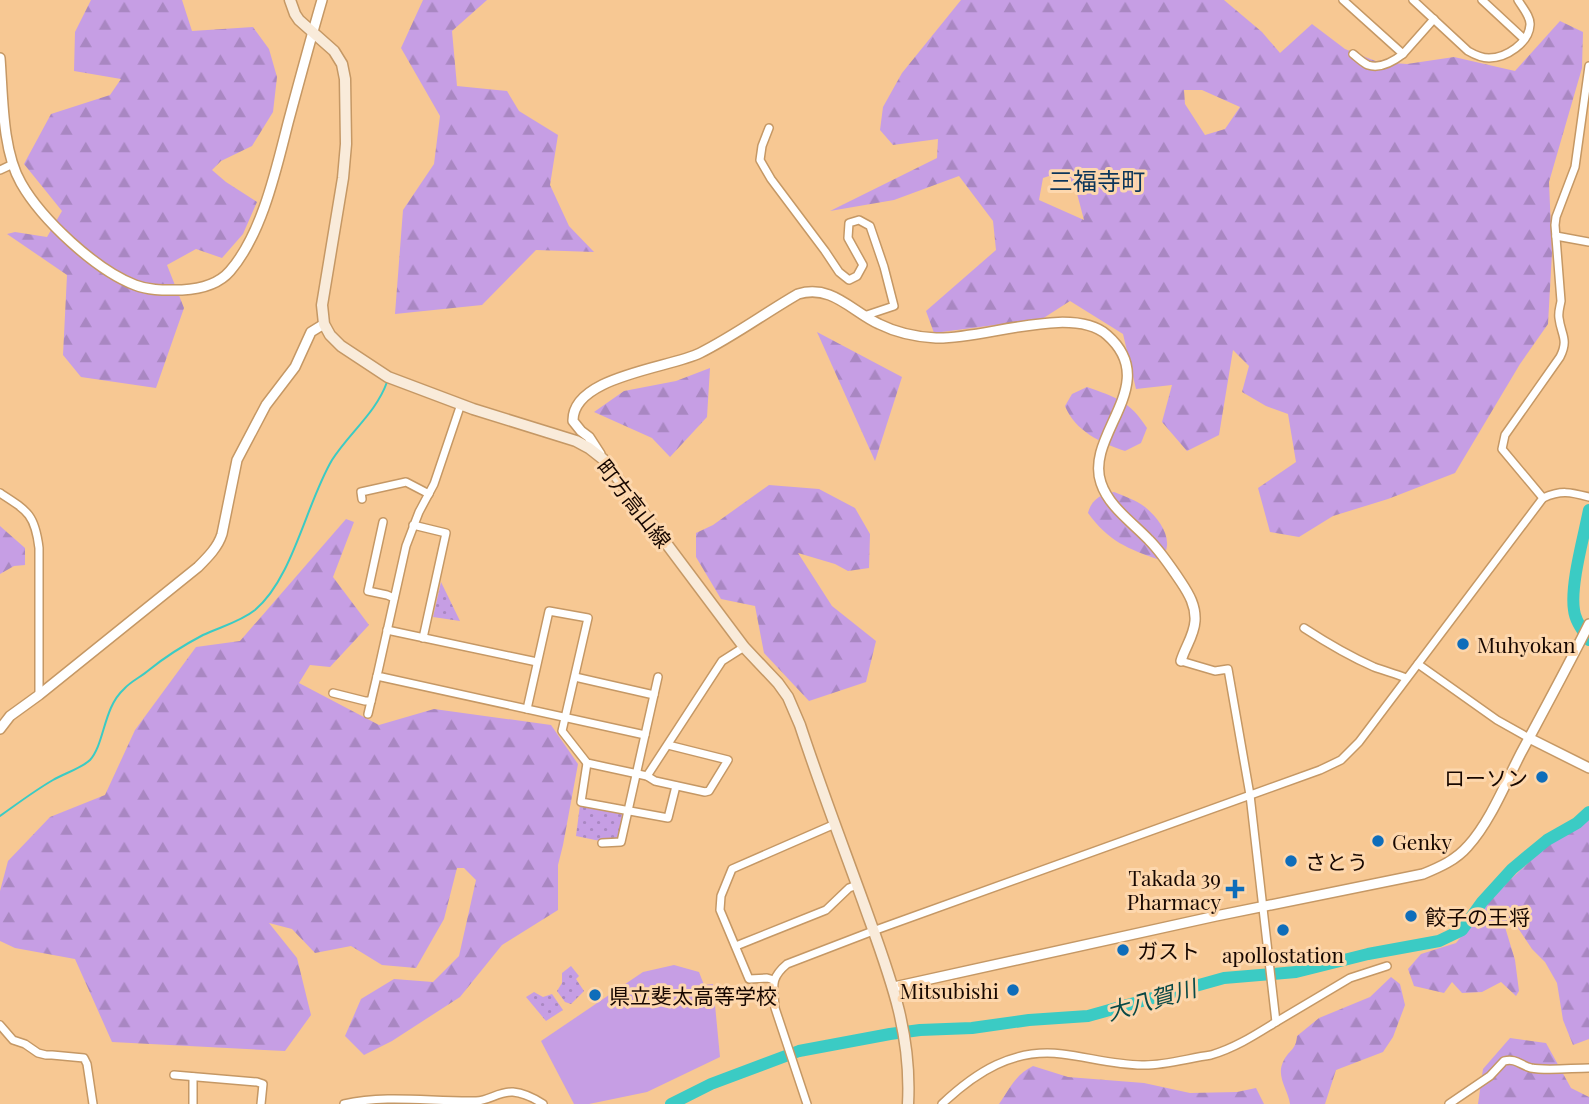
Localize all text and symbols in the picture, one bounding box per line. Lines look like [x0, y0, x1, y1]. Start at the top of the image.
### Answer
district label: 三福寺町 [1049, 164, 1145, 196]
street label: 町方高山線 [592, 453, 678, 553]
place label: Muhyokan [1477, 630, 1576, 658]
marker: Muhyokan [1455, 636, 1471, 652]
place label: ローソン [1444, 763, 1528, 791]
marker: ローソン [1534, 769, 1550, 785]
place label: Genky [1392, 827, 1452, 855]
marker: Genky [1370, 833, 1386, 849]
place label: さとう [1305, 847, 1368, 875]
marker: さとう [1283, 853, 1299, 869]
place label: Takada 39 Pharmacy [1127, 863, 1221, 915]
marker: Takada 39 Pharmacy [1227, 881, 1243, 897]
place label: 餃子の王将 [1425, 902, 1530, 930]
marker: 餃子の王将 [1403, 908, 1419, 924]
marker: apollostation [1275, 922, 1291, 938]
place label: ガスト [1137, 936, 1200, 964]
place label: apollostation [1222, 940, 1345, 968]
marker: ガスト [1115, 942, 1131, 958]
water label: 大八賀川 [1103, 971, 1202, 1027]
place label: Mitsubishi [900, 976, 999, 1004]
place label: 県立斐太高等学校 [609, 981, 777, 1009]
marker: Mitsubishi [1005, 982, 1021, 998]
marker: 県立斐太高等学校 [587, 987, 603, 1003]

